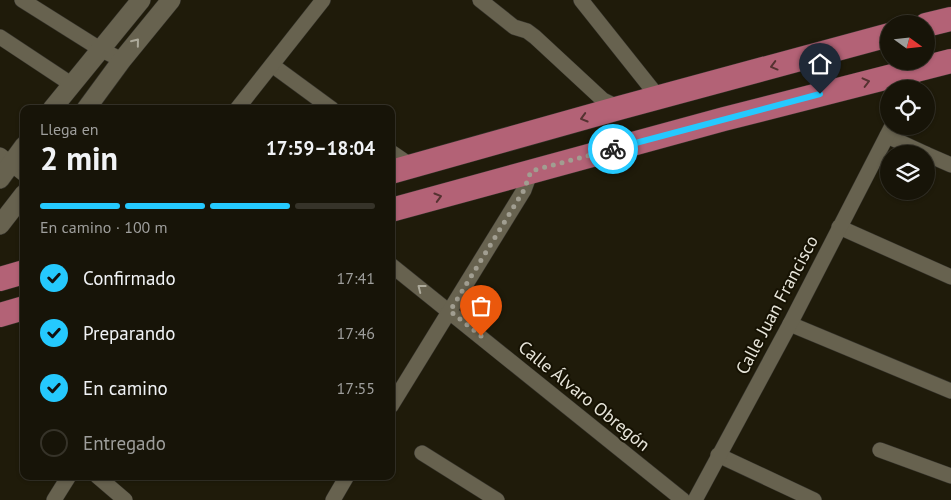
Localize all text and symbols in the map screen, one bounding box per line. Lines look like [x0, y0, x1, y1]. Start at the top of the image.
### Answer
north arrow [880, 15, 935, 70]
map controls [880, 15, 935, 200]
one-way arrow [131, 39, 139, 48]
pin [799, 43, 841, 94]
icon: home [806, 50, 834, 78]
one-way arrow [770, 60, 778, 71]
one-way arrow [861, 78, 869, 88]
button: locate [880, 80, 935, 135]
one-way arrow [579, 112, 588, 123]
text: Llega en [40, 119, 99, 139]
courier [588, 124, 638, 174]
icon: bike [599, 135, 627, 163]
text: 17:59–18:04 [266, 136, 375, 160]
text: 2 min [40, 137, 118, 179]
button: layers [880, 145, 935, 200]
one-way arrow [434, 192, 443, 203]
text: En camino · 100 m [40, 217, 168, 237]
street label: Calle Juan Francisco [730, 231, 823, 378]
icon: check [40, 264, 68, 292]
text: Confirmado [83, 266, 176, 290]
text: 17:41 [337, 268, 375, 288]
one-way arrow [417, 285, 427, 294]
pin [460, 285, 502, 336]
icon: bag [467, 292, 495, 320]
icon: check [40, 319, 68, 347]
text: Preparando [83, 321, 175, 345]
text: 17:46 [337, 323, 375, 343]
street label: Calle Álvaro Obregón [514, 335, 655, 456]
icon: check [40, 374, 68, 402]
text: En camino [83, 376, 168, 400]
text: 17:55 [337, 378, 375, 398]
text: Entregado [83, 431, 166, 455]

